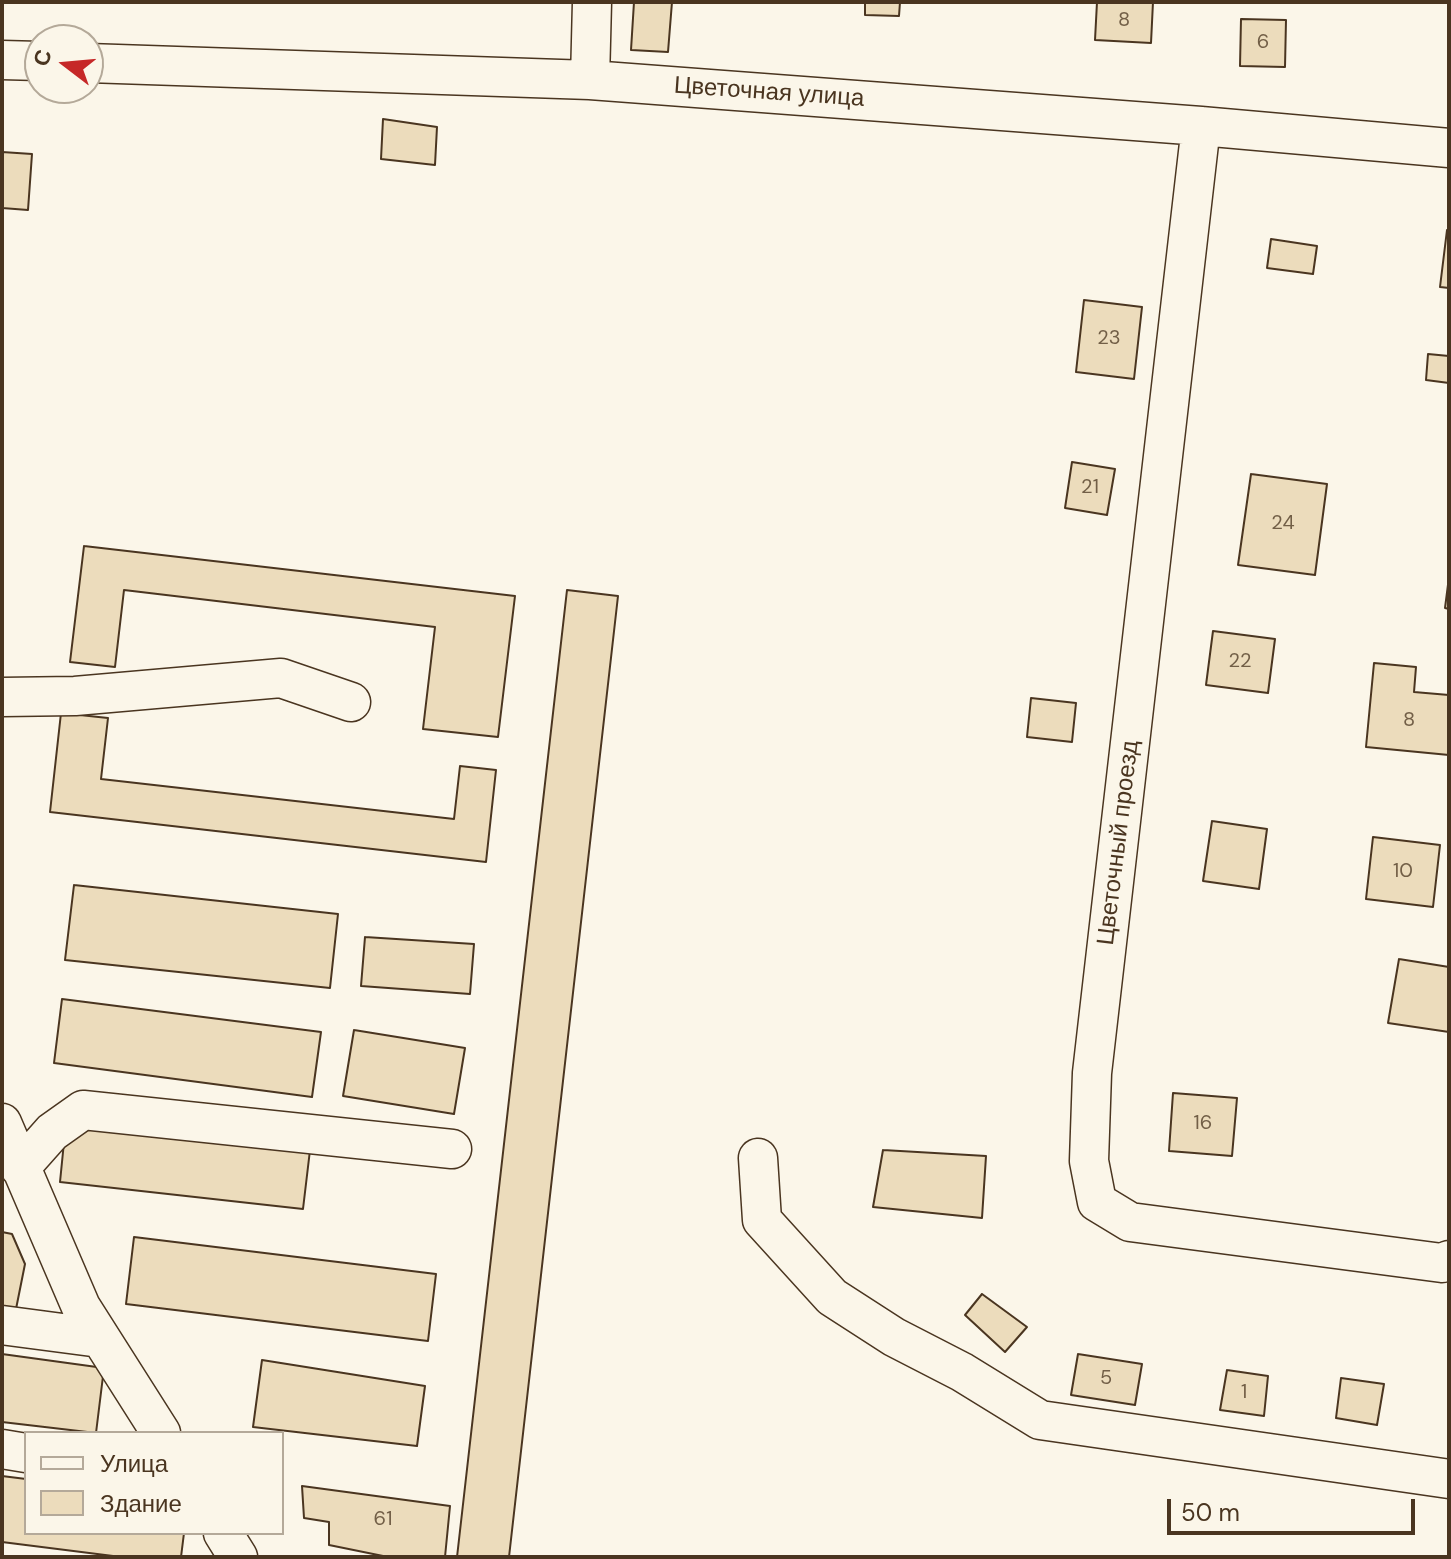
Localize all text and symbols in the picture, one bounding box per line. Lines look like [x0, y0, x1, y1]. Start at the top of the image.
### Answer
house number: 8 [1118, 9, 1130, 33]
north arrow [24, 24, 104, 104]
house number: 6 [1257, 31, 1269, 55]
text: С [26, 46, 58, 69]
street label: Цветочная улица [673, 72, 865, 114]
house number: 23 [1097, 327, 1121, 351]
house number: 21 [1081, 476, 1099, 500]
house number: 24 [1271, 512, 1295, 536]
house number: 22 [1228, 650, 1252, 674]
house number: 8 [1403, 709, 1415, 733]
street label: Цветочный проезд [1092, 739, 1146, 947]
house number: 10 [1393, 860, 1413, 884]
house number: 16 [1194, 1112, 1212, 1136]
house number: 5 [1100, 1367, 1112, 1391]
house number: 1 [1241, 1381, 1247, 1405]
legend [24, 1431, 284, 1535]
text: Улица [100, 1448, 168, 1479]
scale bar [1171, 1483, 1419, 1533]
text: Здание [100, 1488, 182, 1519]
text: 50 m [1181, 1497, 1240, 1528]
house number: 61 [374, 1508, 392, 1532]

